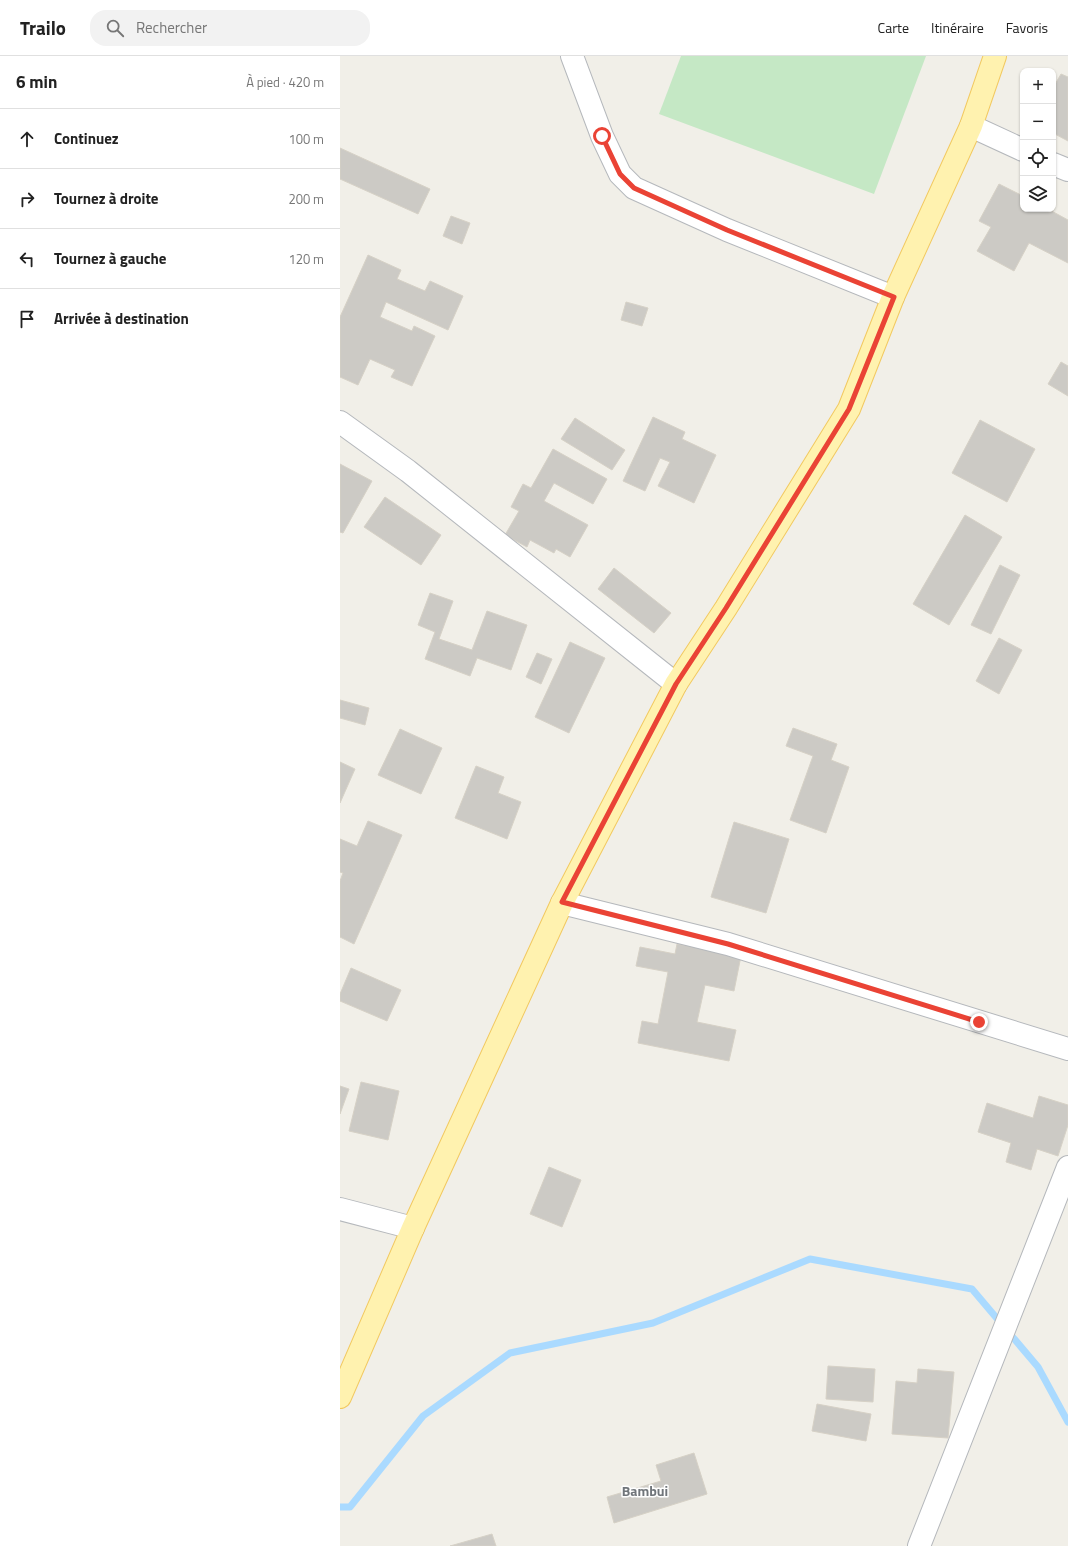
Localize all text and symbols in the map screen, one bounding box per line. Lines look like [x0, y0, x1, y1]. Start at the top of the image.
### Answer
search box [90, 10, 370, 46]
text: Trailo [20, 13, 66, 42]
text: Rechercher [136, 16, 207, 39]
icon: search [104, 17, 126, 39]
text: Carte [878, 17, 909, 38]
text: Itinéraire [931, 17, 984, 38]
text: Favoris [1006, 17, 1048, 38]
map controls [1020, 68, 1056, 212]
button: + [1020, 68, 1056, 104]
text: 6 min [16, 69, 57, 95]
text: À pied · 420 m [246, 72, 324, 92]
button: − [1020, 104, 1056, 140]
text: Continuez [54, 127, 119, 150]
route start [593, 127, 611, 145]
icon: ahead [16, 128, 38, 150]
text: 100 m [288, 129, 324, 149]
button: locate [1020, 140, 1056, 176]
button: layers [1020, 176, 1056, 212]
text: Tournez à droite [54, 187, 159, 210]
icon: right [16, 188, 38, 210]
text: 200 m [288, 189, 324, 209]
text: Tournez à gauche [54, 247, 166, 270]
icon: left [16, 248, 38, 270]
text: 120 m [288, 249, 324, 269]
text: Arrivée à destination [54, 307, 189, 330]
icon: arrive [16, 308, 38, 330]
route end [970, 1013, 988, 1031]
district label: Bambui [622, 1480, 668, 1501]

